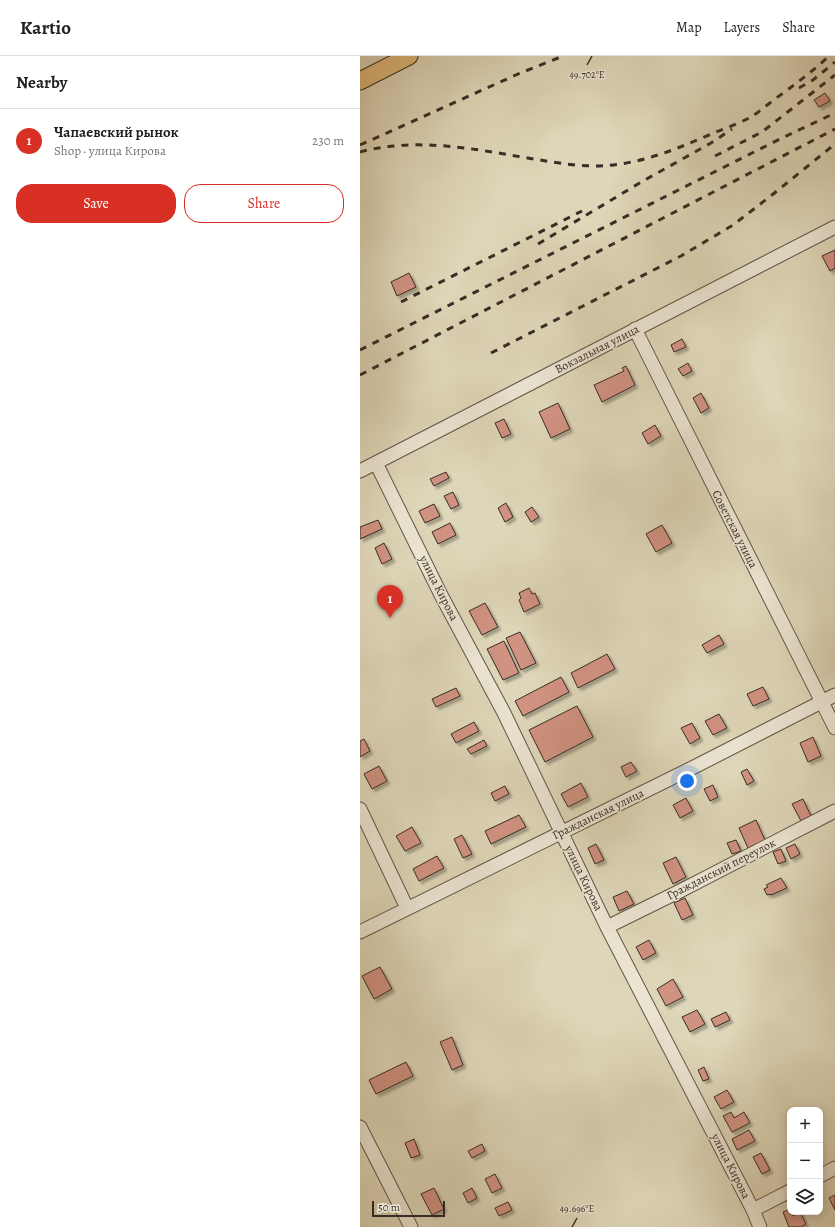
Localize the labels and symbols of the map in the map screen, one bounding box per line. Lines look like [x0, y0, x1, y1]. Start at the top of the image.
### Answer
text: 49.702°E [569, 68, 605, 81]
street label: Вокзальная улица [552, 321, 642, 377]
street label: Советская улица [708, 487, 762, 571]
street label: улица Кирова [415, 552, 463, 624]
pin: 1 [377, 585, 403, 618]
your location [677, 771, 697, 791]
street label: Гражданская улица [549, 785, 647, 843]
street label: Гражданский переулок [664, 835, 778, 903]
street label: улица Кирова [561, 842, 607, 914]
street label: улица Кирова [707, 1130, 755, 1202]
scale bar [372, 1199, 445, 1218]
text: 49.696°E [560, 1202, 595, 1215]

